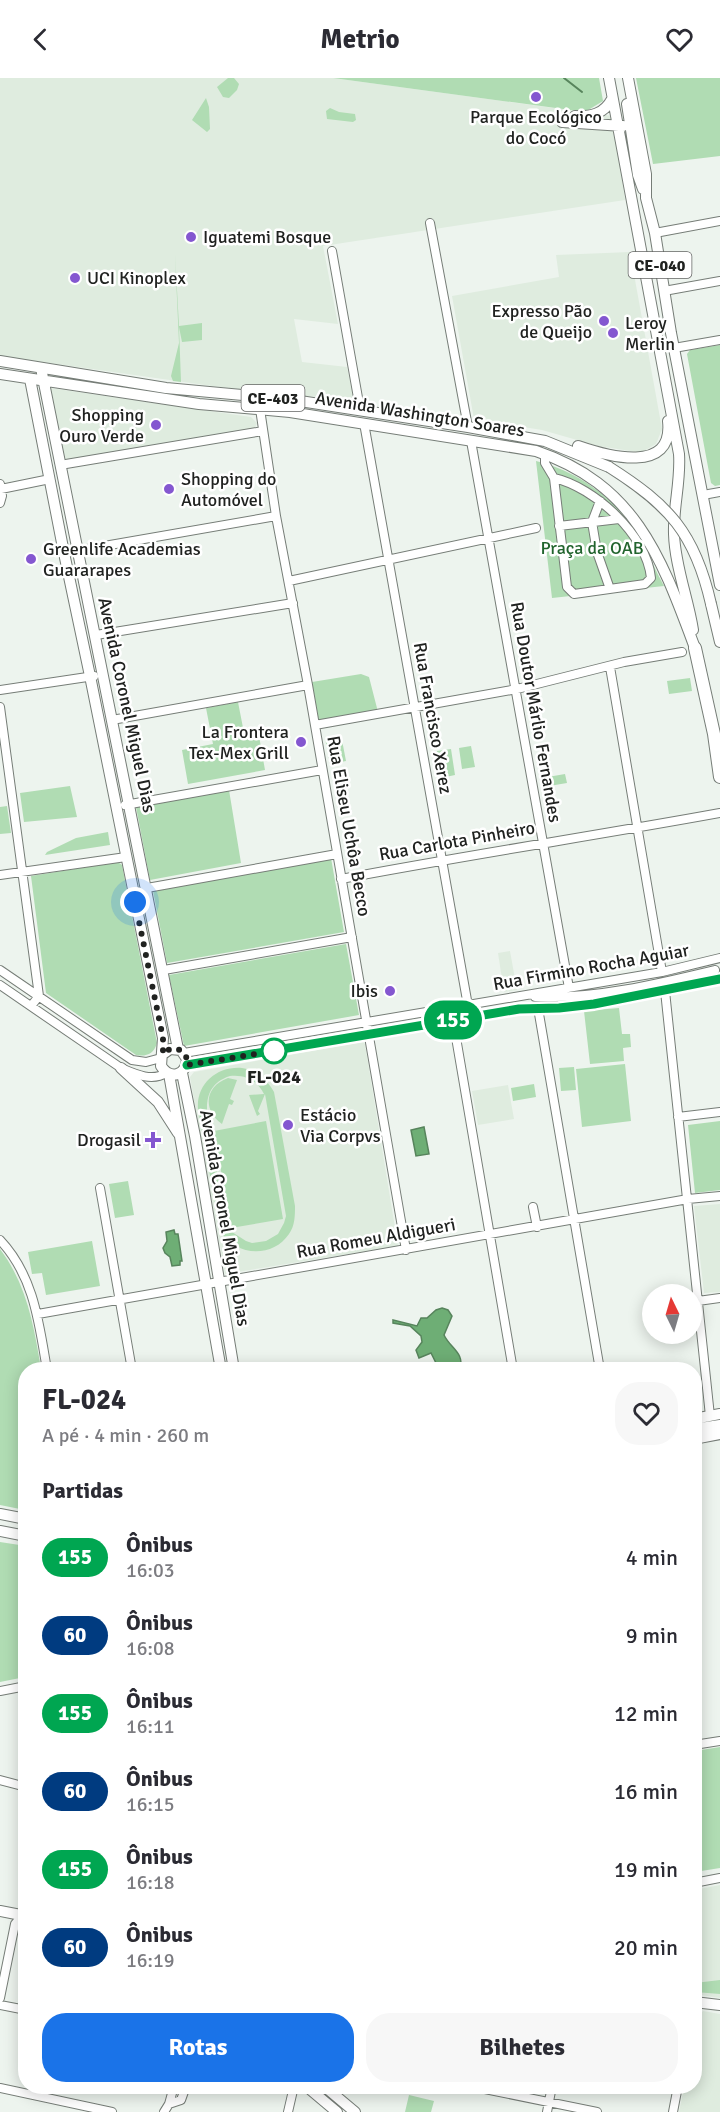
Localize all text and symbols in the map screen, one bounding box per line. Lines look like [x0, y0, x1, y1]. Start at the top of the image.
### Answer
icon: back [24, 23, 57, 56]
text: Metrio [320, 23, 400, 56]
icon: heart [663, 23, 696, 56]
marker: Parque Ecológico do Cocó [529, 90, 543, 104]
place label: Parque Ecológico do Cocó [470, 106, 602, 149]
place label: Iguatemi Bosque [203, 226, 331, 248]
marker: Iguatemi Bosque [184, 230, 198, 244]
road number: CE-040 [628, 252, 692, 278]
place label: UCI Kinoplex [87, 267, 186, 289]
marker: UCI Kinoplex [68, 271, 82, 285]
place label: Expresso Pão de Queijo [491, 300, 592, 343]
place label: Leroy Merlin [625, 312, 675, 355]
marker: Expresso Pão de Queijo [597, 314, 611, 328]
marker: Leroy Merlin [606, 326, 620, 340]
road number: CE-403 [242, 385, 304, 411]
street label: Avenida Washington Soares [314, 387, 526, 441]
place label: Shopping Ouro Verde [59, 404, 144, 447]
marker: Shopping Ouro Verde [149, 418, 163, 432]
place label: Shopping do Automóvel [181, 468, 276, 511]
marker: Shopping do Automóvel [162, 482, 176, 496]
park label: Praça da OAB [540, 537, 644, 559]
place label: Greenlife Academias Guararapes [43, 538, 201, 581]
marker: Greenlife Academias Guararapes [24, 552, 38, 566]
street label: Avenida Coronel Miguel Dias [93, 595, 161, 815]
street label: Rua Doutor Márlio Fernandes [506, 600, 566, 824]
street label: Rua Francisco Xerez [409, 641, 457, 795]
place label: La Frontera Tex-Mex Grill [189, 721, 289, 764]
street label: Rua Eliseu Uchôa Becco [322, 734, 376, 918]
marker: La Frontera Tex-Mex Grill [294, 735, 308, 749]
street label: Rua Carlota Pinheiro [377, 816, 537, 866]
your location [120, 887, 150, 917]
street label: Rua Firmino Rocha Aguiar [491, 939, 691, 995]
place label: Ibis [350, 980, 378, 1002]
marker: Ibis [383, 984, 397, 998]
line badge: 155 [418, 1000, 488, 1040]
text: 155 [436, 1007, 470, 1033]
marker: FL-024 [261, 1038, 287, 1064]
place label: FL-024 [247, 1066, 301, 1088]
place label: Estácio Via Corpvs [300, 1104, 381, 1147]
street label: Avenida Coronel Miguel Dias [195, 1108, 255, 1328]
marker: Estácio Via Corpvs [281, 1118, 295, 1132]
place label: Drogasil [77, 1129, 141, 1151]
marker: Drogasil [146, 1133, 160, 1147]
street label: Rua Romeu Aldigueri [295, 1213, 457, 1263]
north arrow [642, 1284, 702, 1344]
map controls [642, 1284, 702, 1344]
button: heart [615, 1382, 678, 1445]
text: FL-024 [42, 1383, 126, 1417]
text: A pé · 4 min · 260 m [42, 1423, 209, 1448]
text: Partidas [42, 1477, 123, 1504]
text: Ônibus [126, 1531, 193, 1558]
text: 155 [58, 1544, 92, 1570]
text: 4 min [626, 1544, 678, 1571]
text: 16:03 [126, 1558, 175, 1583]
text: Ônibus [126, 1609, 193, 1636]
text: 60 [64, 1622, 86, 1648]
text: 9 min [626, 1622, 678, 1649]
text: 16:08 [126, 1636, 175, 1661]
text: Ônibus [126, 1687, 193, 1714]
text: 155 [58, 1700, 92, 1726]
text: 12 min [614, 1700, 678, 1727]
text: 16:11 [126, 1714, 175, 1739]
text: Ônibus [126, 1765, 193, 1792]
text: 60 [64, 1778, 86, 1804]
text: 16 min [614, 1778, 678, 1805]
text: 16:15 [126, 1792, 175, 1817]
text: Ônibus [126, 1843, 193, 1870]
text: 155 [58, 1856, 92, 1882]
text: 19 min [614, 1856, 678, 1883]
text: 16:18 [126, 1870, 175, 1895]
text: Ônibus [126, 1921, 193, 1948]
text: 60 [64, 1934, 86, 1960]
text: 20 min [614, 1934, 678, 1961]
text: 16:19 [126, 1948, 175, 1973]
button: Rotas [42, 2013, 354, 2082]
button: Bilhetes [366, 2013, 678, 2082]

